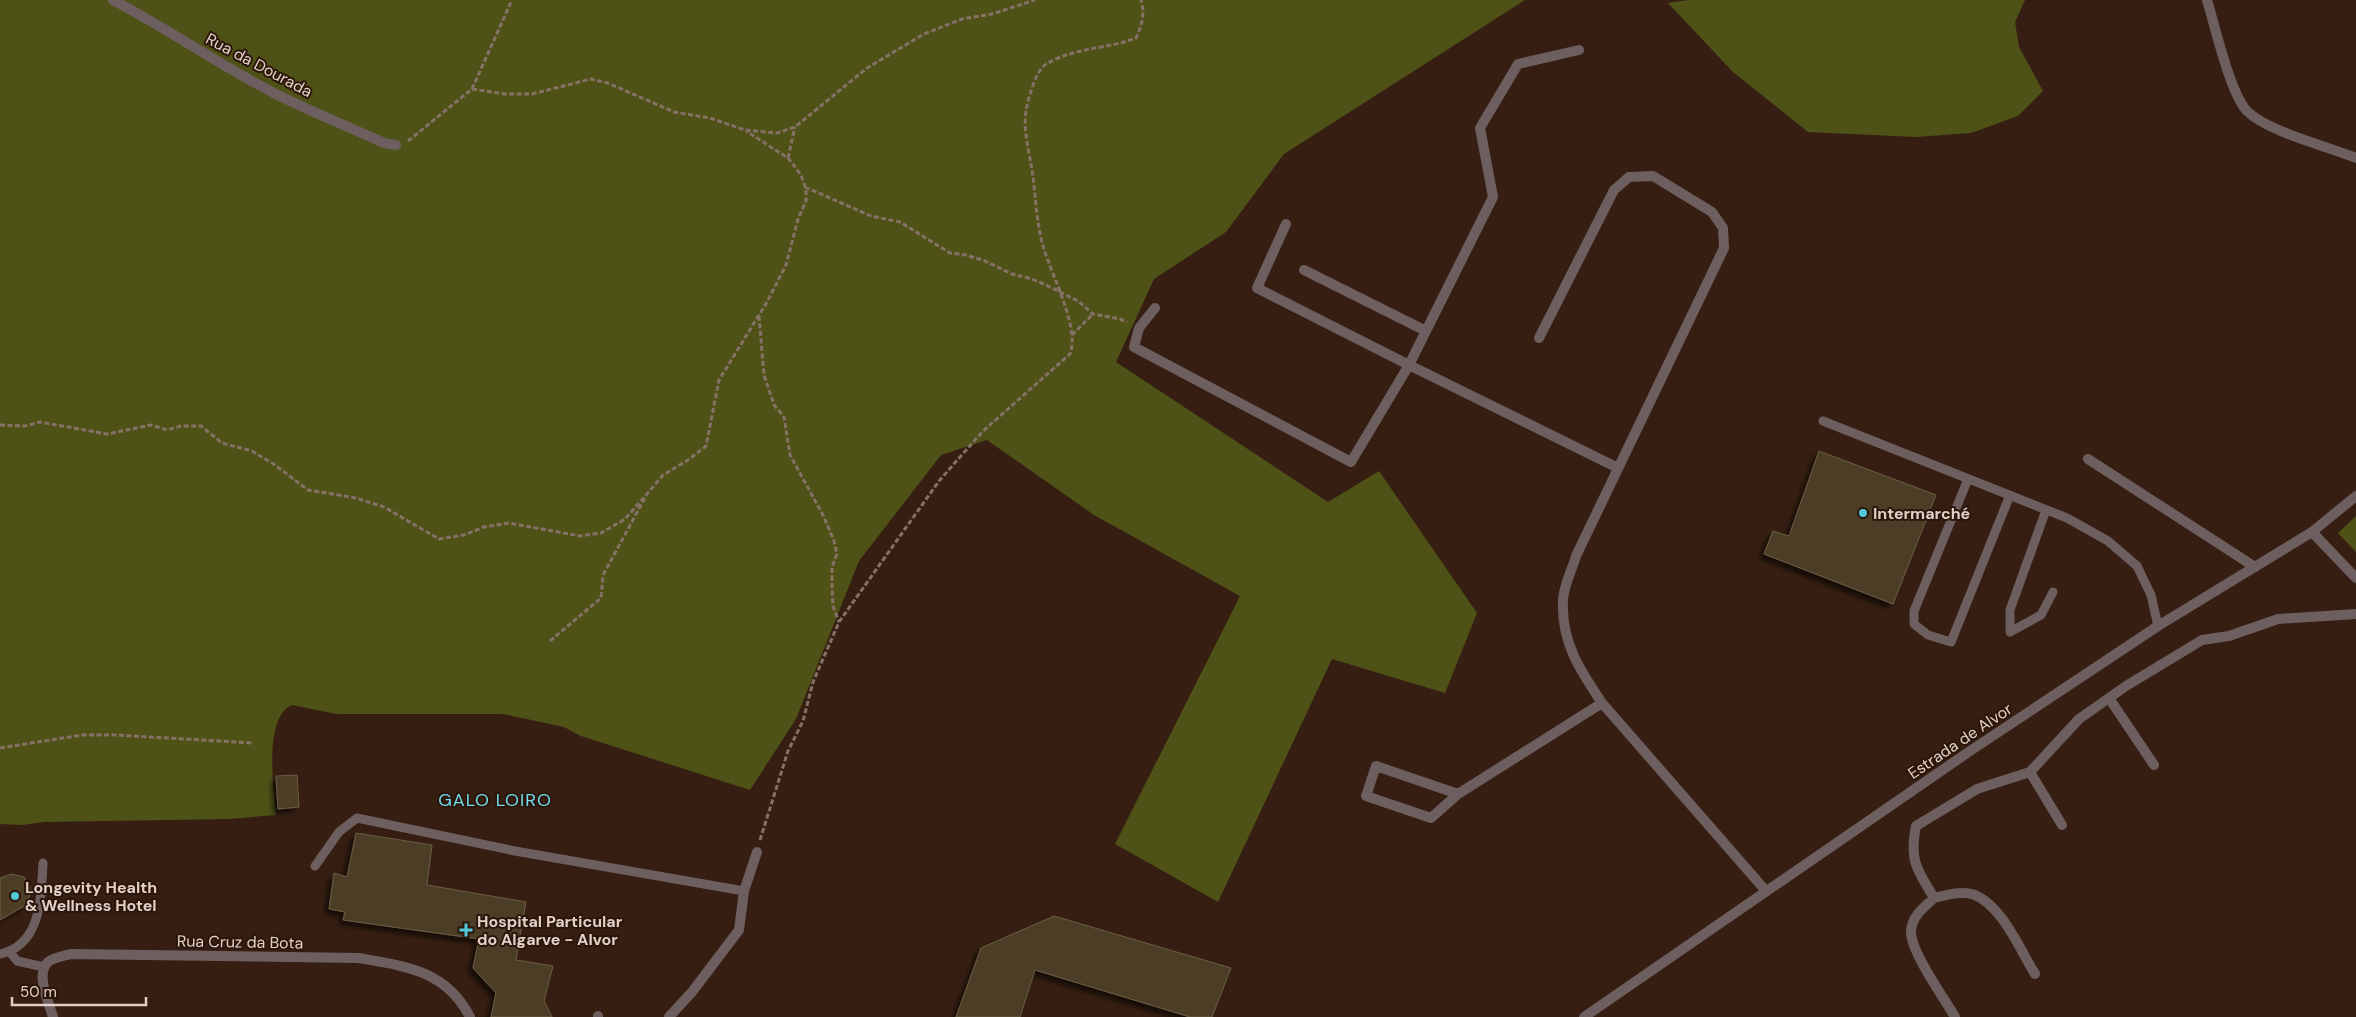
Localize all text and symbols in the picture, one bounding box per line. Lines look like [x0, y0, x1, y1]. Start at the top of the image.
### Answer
street label: Rua da Dourada [202, 28, 316, 102]
place label: Intermarché [1873, 503, 1970, 524]
marker: Intermarché [1857, 507, 1869, 519]
street label: Estrada de Alvor [1904, 698, 2016, 784]
district label: GALO LOIRO [438, 788, 552, 812]
place label: Longevity Health & Wellness Hotel [25, 877, 157, 916]
marker: Longevity Health & Wellness Hotel [9, 890, 21, 902]
place label: Hospital Particular do Algarve - Alvor [477, 911, 623, 950]
marker: Hospital Particular do Algarve - Alvor [459, 923, 473, 937]
street label: Rua Cruz da Bota [177, 930, 303, 954]
scale bar [12, 974, 146, 1006]
text: 50 m [20, 982, 57, 1002]

